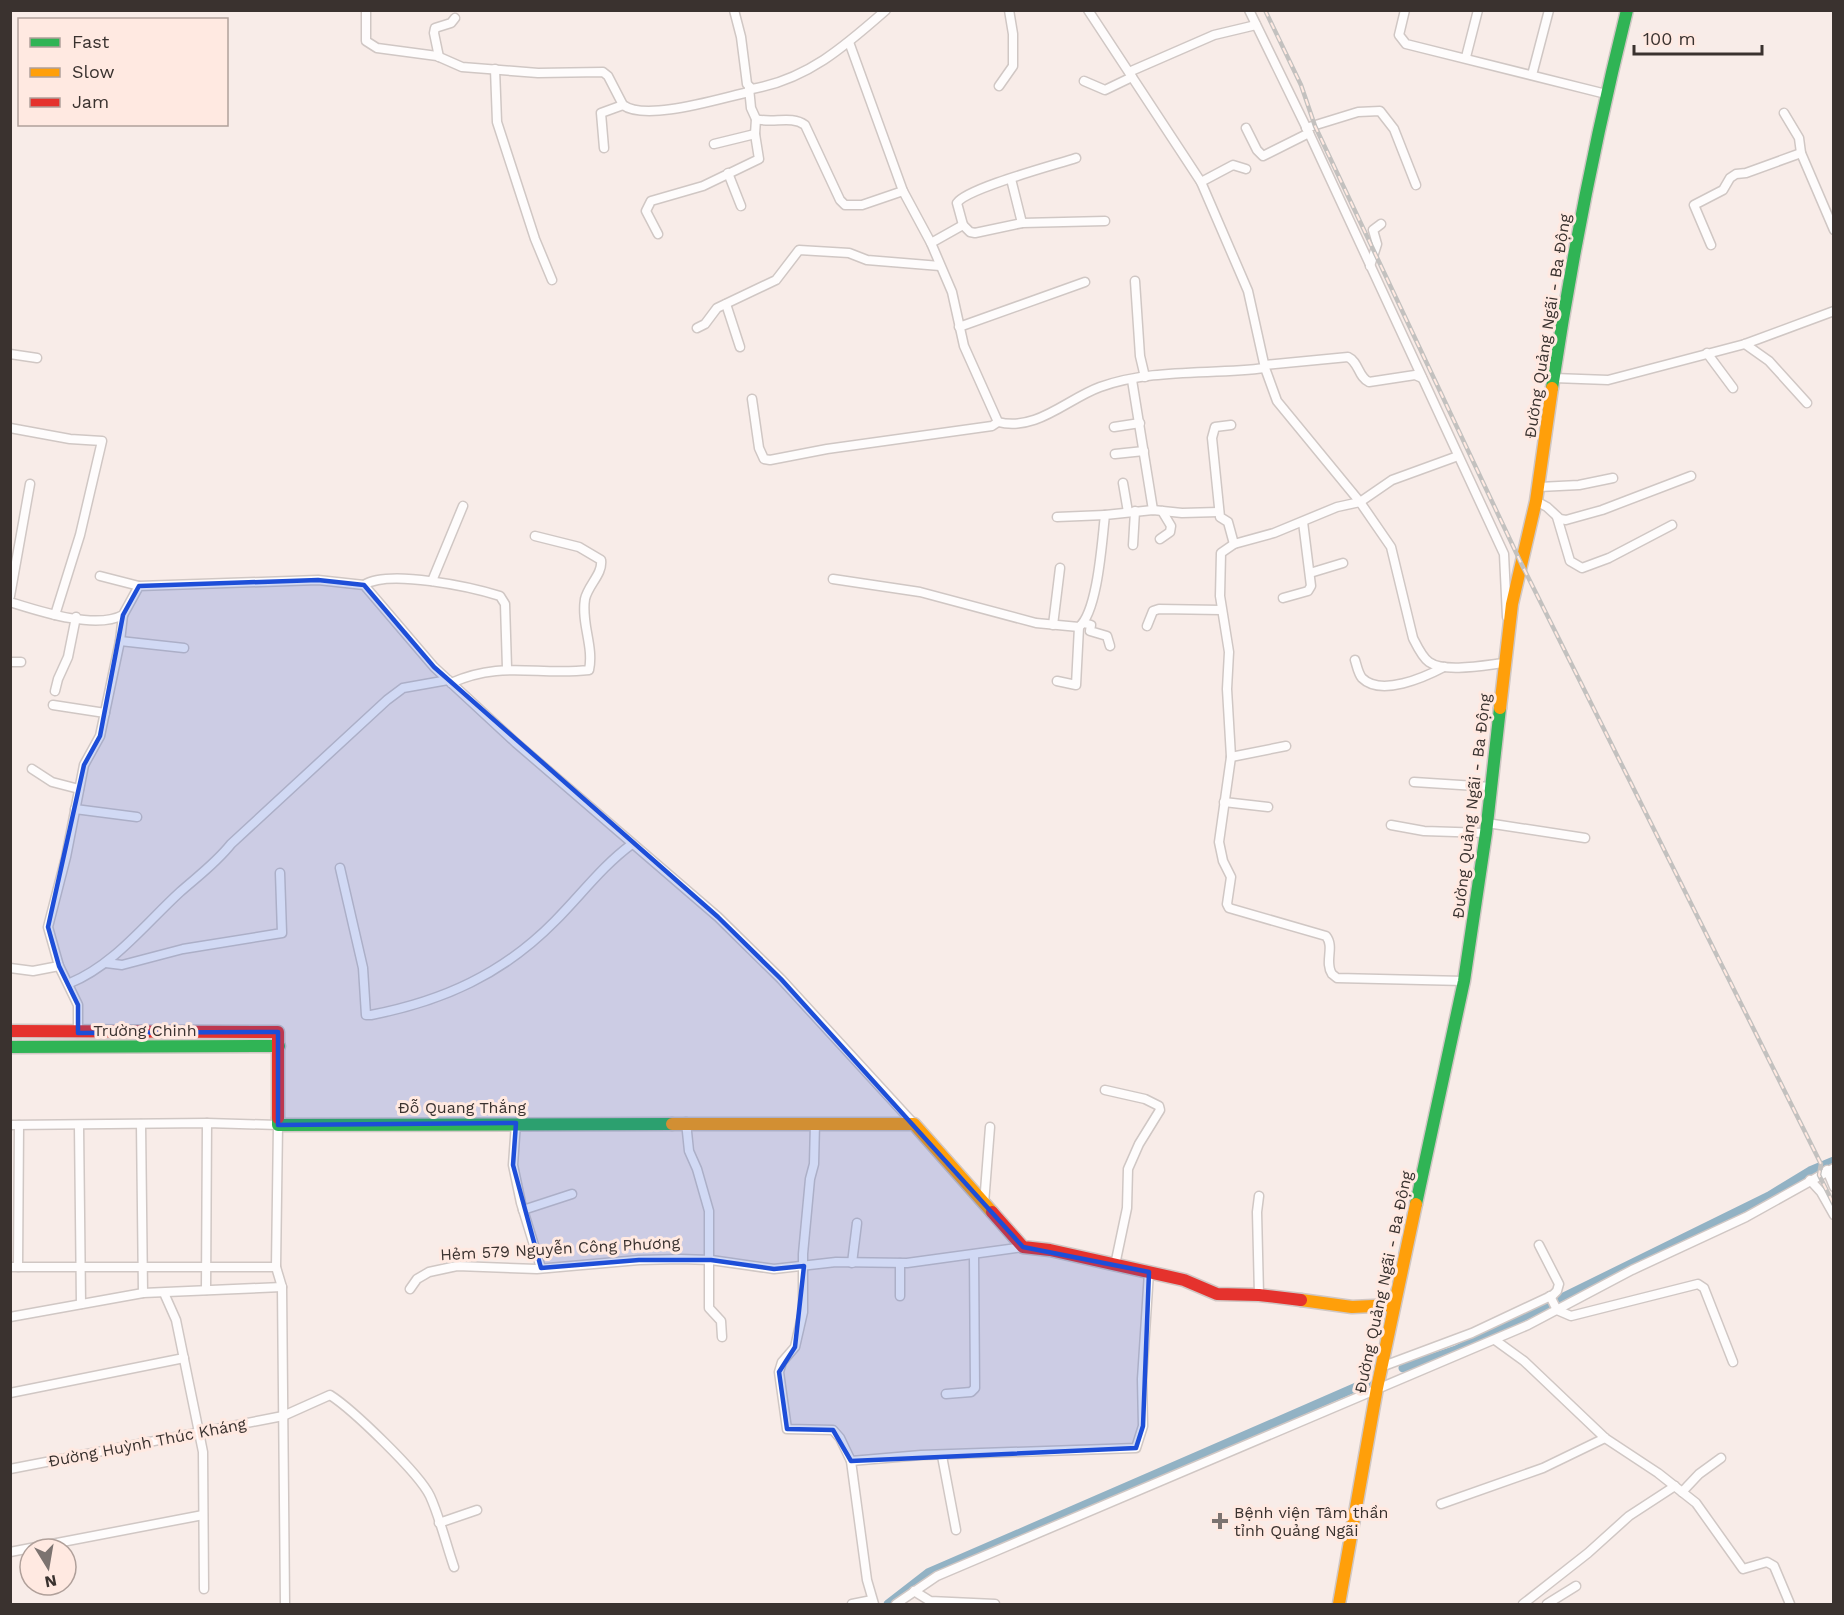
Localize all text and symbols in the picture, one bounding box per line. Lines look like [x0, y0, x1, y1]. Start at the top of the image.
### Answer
legend [18, 18, 228, 126]
scale bar [1634, 18, 1762, 56]
text: 100 m [1643, 28, 1696, 49]
text: Fast [72, 31, 110, 52]
text: Slow [72, 61, 115, 82]
text: Jam [72, 91, 109, 112]
street label: Đường Quảng Ngãi - Ba Động [1520, 212, 1575, 440]
street label: Đường Quảng Ngãi - Ba Động [1448, 692, 1495, 920]
street label: Trường Chinh [93, 1021, 197, 1040]
street label: Đỗ Quang Thắng [398, 1098, 526, 1117]
street label: Đường Quảng Ngãi - Ba Động [1351, 1169, 1416, 1395]
street label: Hẻm 579 Nguyễn Công Phương [440, 1233, 681, 1264]
street label: Đường Huỳnh Thúc Kháng [47, 1414, 248, 1471]
place label: Bệnh viện Tâm thần tỉnh Quảng Ngãi [1234, 1503, 1388, 1540]
marker: Bệnh viện Tâm thần tỉnh Quảng Ngãi [1211, 1512, 1229, 1530]
north arrow [18, 1537, 78, 1597]
text: N [43, 1571, 58, 1592]

